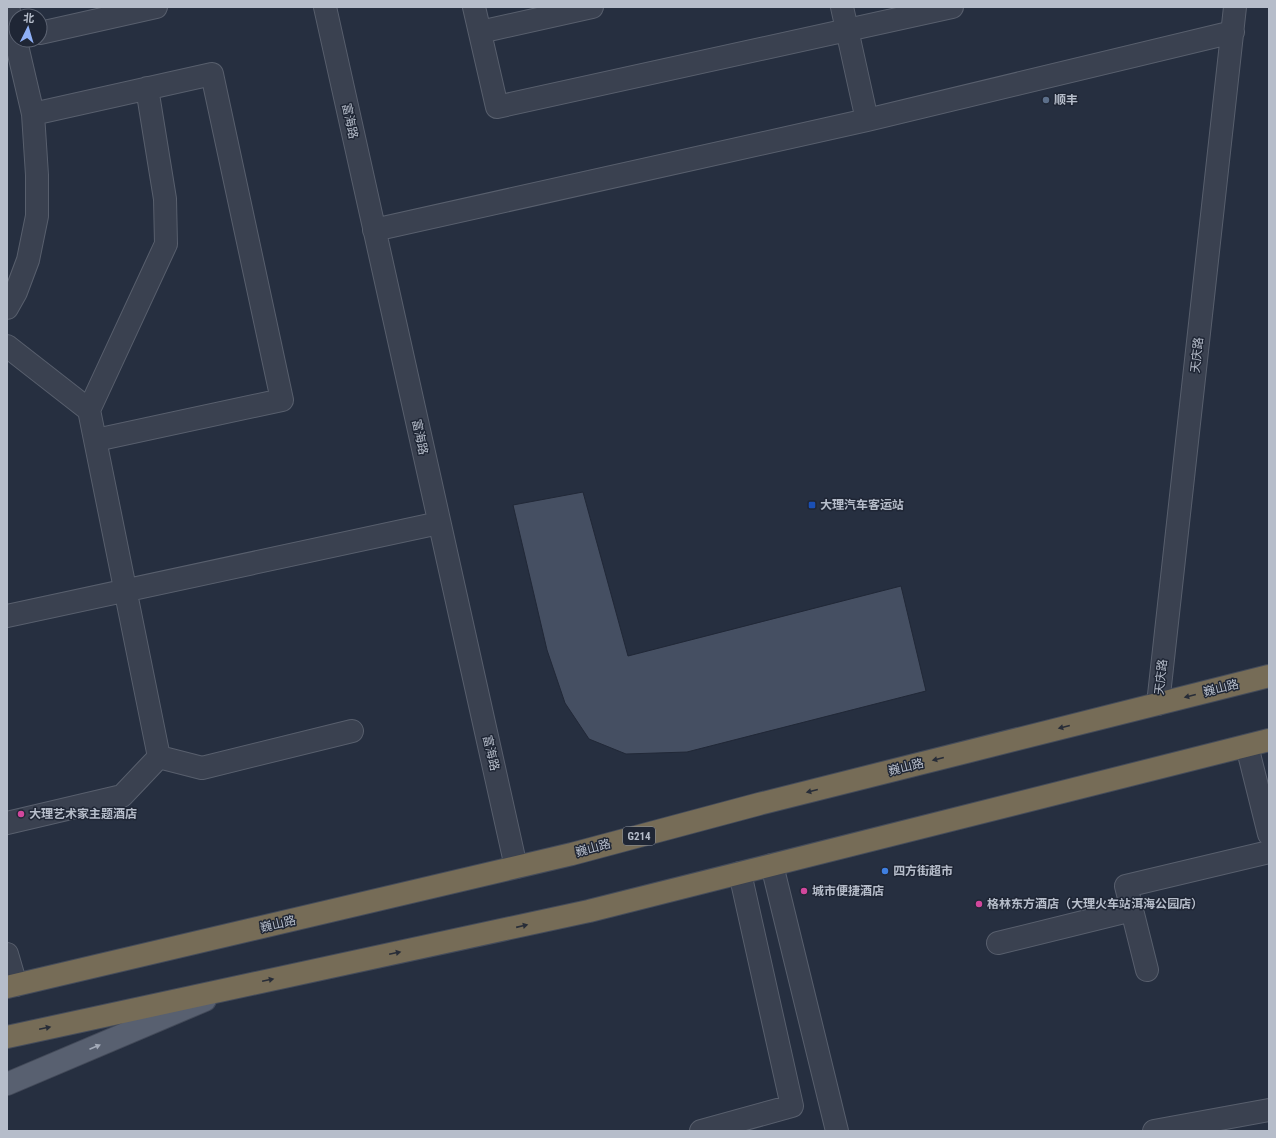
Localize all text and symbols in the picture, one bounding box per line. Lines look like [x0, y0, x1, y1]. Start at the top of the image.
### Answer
north arrow [8, 8, 48, 48]
text: 北 [23, 12, 35, 25]
place label: 顺丰 [1054, 93, 1078, 107]
marker: 顺丰 [1041, 95, 1051, 105]
street label: 富海路 [339, 102, 361, 140]
street label: 天庆路 [1188, 336, 1206, 374]
street label: 富海路 [409, 418, 431, 456]
place label: 大理汽车客运站 [820, 498, 904, 512]
marker: 大理汽车客运站 [807, 500, 817, 510]
street label: 天庆路 [1152, 658, 1170, 696]
street label: 巍山路 [1202, 677, 1240, 699]
one-way arrow [1184, 693, 1197, 699]
one-way arrow [1058, 725, 1071, 731]
street label: 富海路 [480, 734, 502, 772]
street label: 巍山路 [887, 756, 925, 778]
one-way arrow [932, 756, 944, 762]
one-way arrow [806, 788, 818, 794]
place label: 大理艺术家主题酒店 [29, 807, 137, 821]
marker: 大理艺术家主题酒店 [16, 809, 26, 819]
road number: G214 [623, 827, 655, 845]
street label: 巍山路 [574, 837, 612, 859]
place label: 四方街超市 [893, 864, 953, 878]
marker: 四方街超市 [880, 866, 890, 876]
place label: 城市便捷酒店 [812, 884, 884, 898]
marker: 城市便捷酒店 [799, 886, 809, 896]
place label: 格林东方酒店（大理火车站洱海公园店） [987, 897, 1203, 911]
marker: 格林东方酒店（大理火车站洱海公园店） [974, 899, 984, 909]
street label: 巍山路 [259, 913, 297, 935]
one-way arrow [516, 923, 528, 929]
one-way arrow [389, 950, 401, 956]
one-way arrow [262, 977, 274, 983]
one-way arrow [39, 1025, 51, 1031]
one-way arrow [89, 1044, 100, 1050]

